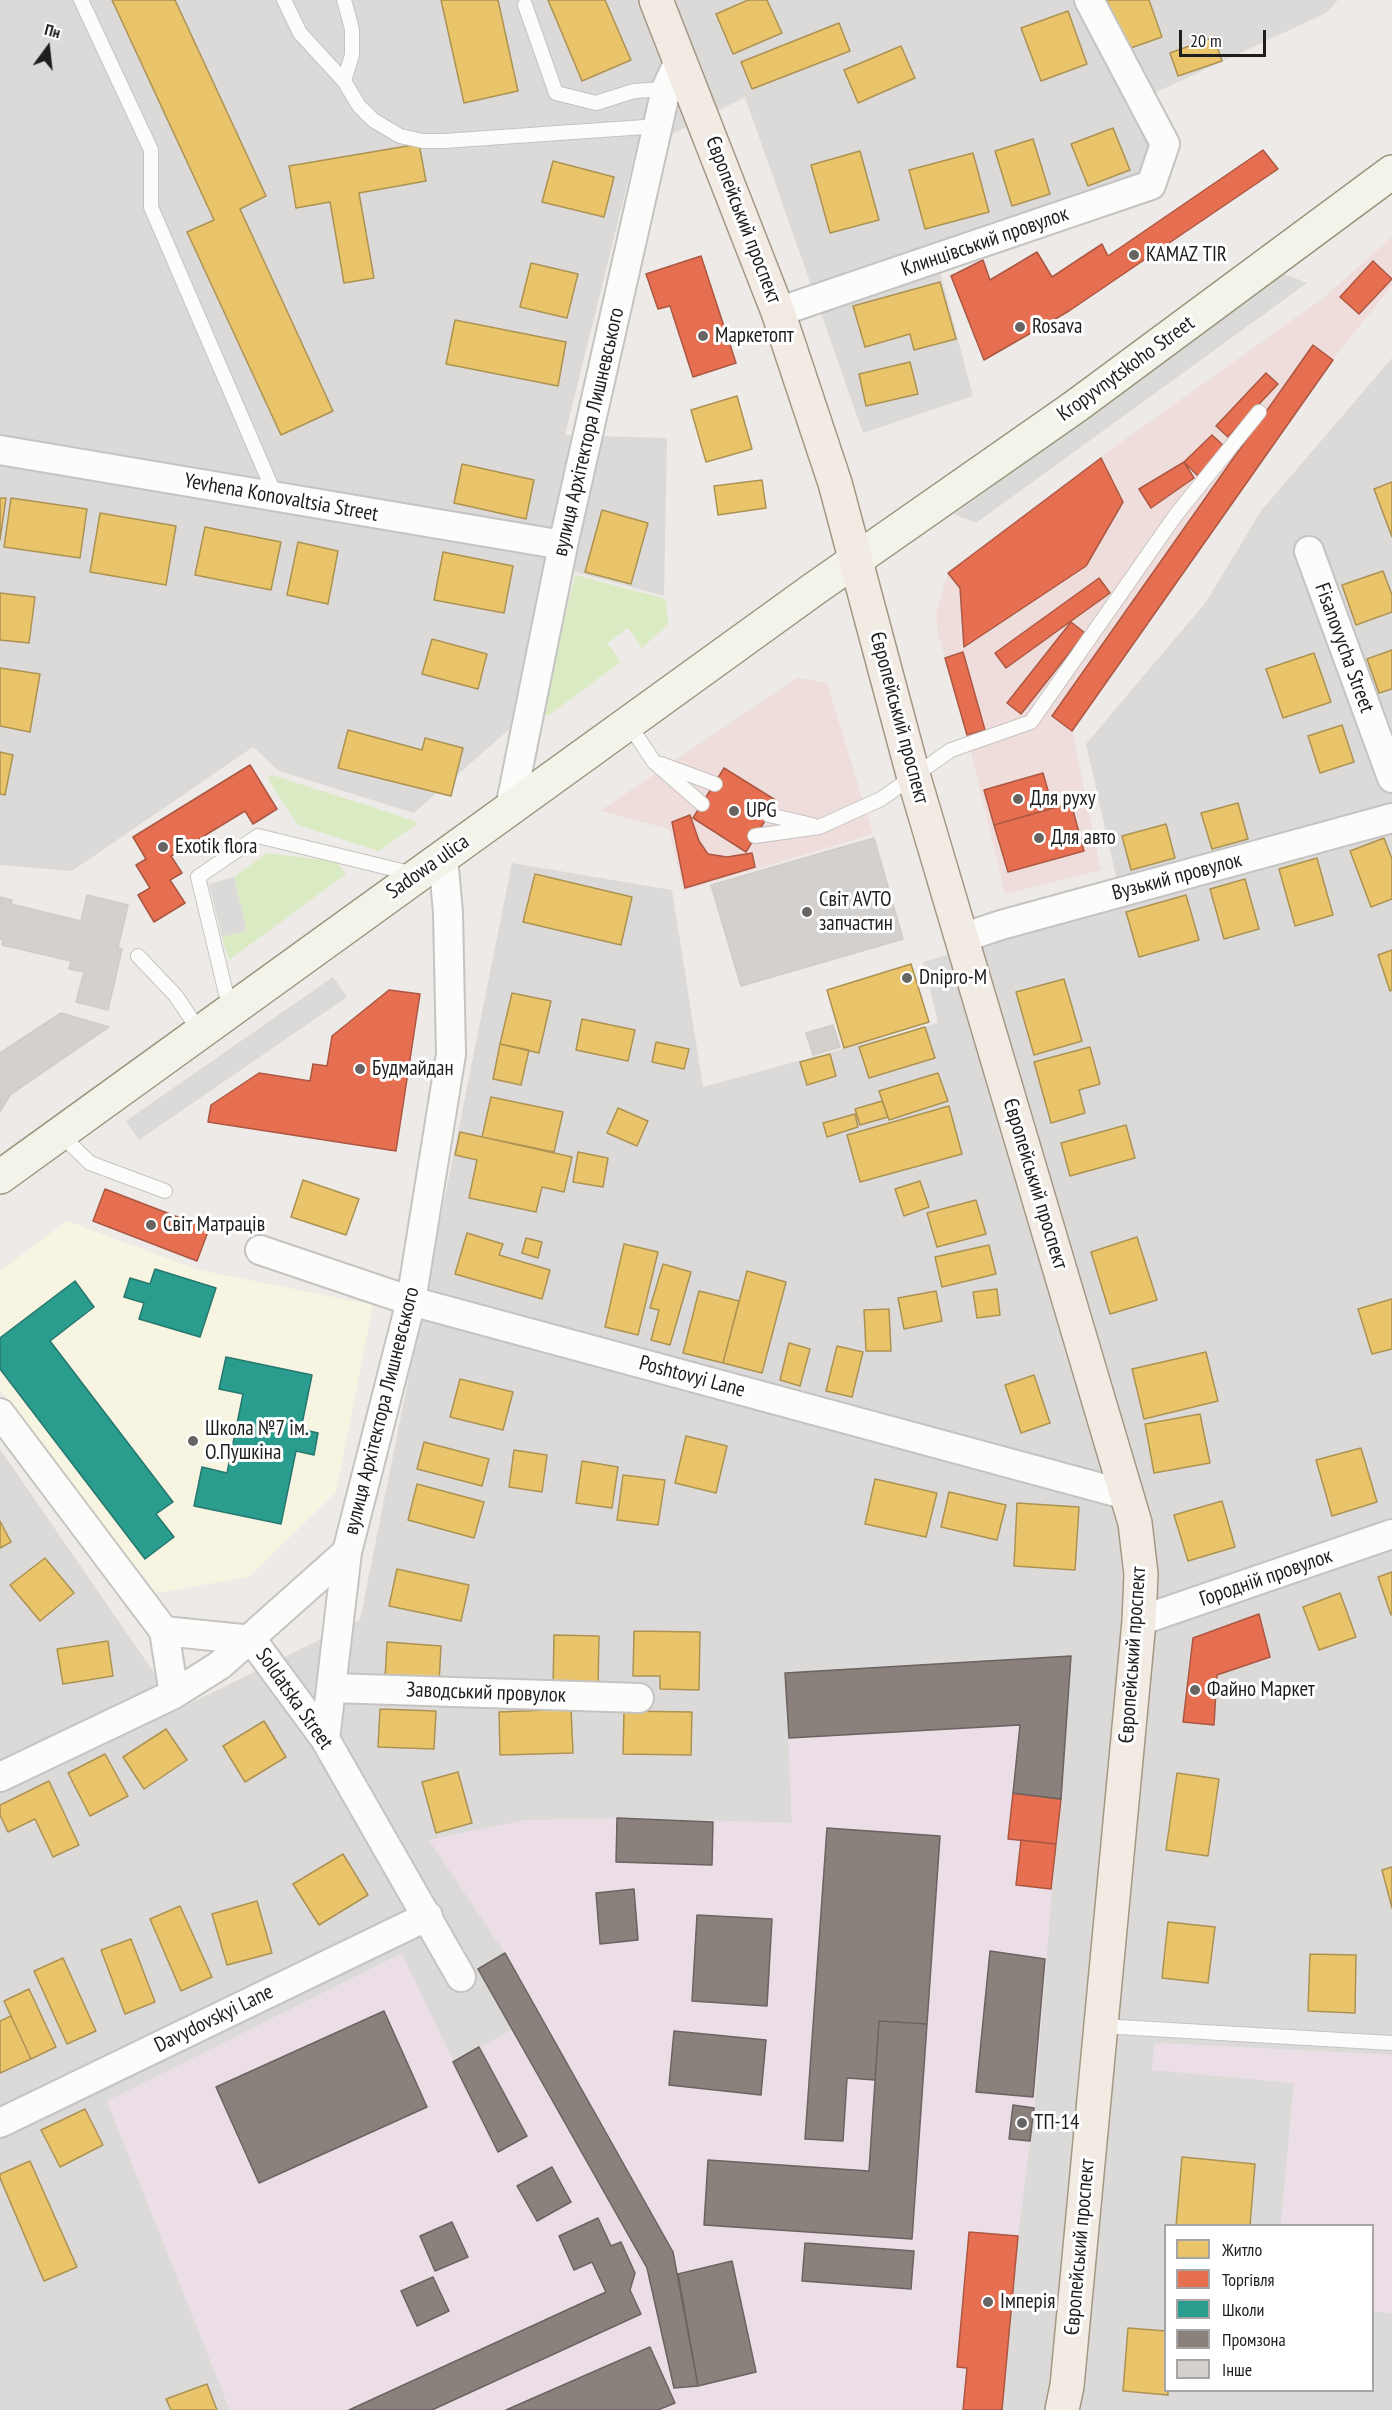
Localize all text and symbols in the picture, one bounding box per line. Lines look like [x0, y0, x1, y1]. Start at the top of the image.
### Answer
north arrow [18, 18, 78, 78]
scale bar [1182, 18, 1269, 56]
text: Пн [43, 19, 63, 42]
text: 20 m [1190, 29, 1222, 52]
street label: Європейський проспект [700, 133, 786, 307]
street label: Клинцівський провулок [898, 202, 1072, 282]
place label: KAMAZ TIR [1146, 242, 1227, 268]
marker: KAMAZ TIR [1127, 248, 1141, 262]
street label: вулиця Архітектора Лишневського [548, 305, 630, 559]
street label: Kropyvnytskoho Street [1053, 311, 1199, 427]
place label: Rosava [1032, 314, 1082, 340]
marker: Rosava [1013, 320, 1027, 334]
place label: Маркетопт [715, 323, 794, 349]
marker: Маркетопт [696, 329, 710, 343]
street label: Yevhena Konovaltsia Street [182, 469, 380, 527]
street label: Fisanovycha Street [1309, 580, 1379, 716]
street label: Європейський проспект [864, 629, 934, 807]
place label: Для руху [1030, 786, 1096, 812]
marker: Для руху [1011, 792, 1025, 806]
place label: UPG [746, 798, 776, 824]
marker: UPG [727, 804, 741, 818]
place label: Для авто [1051, 825, 1116, 851]
street label: Sadowa ulica [382, 829, 474, 905]
marker: Для авто [1032, 831, 1046, 845]
place label: Exotik flora [175, 834, 257, 860]
marker: Exotik flora [156, 840, 170, 854]
street label: Вузький провулок [1109, 848, 1245, 906]
place label: Світ AVTO запчастин [819, 887, 893, 937]
marker: Світ AVTO запчастин [800, 905, 814, 919]
place label: Dnipro-M [919, 965, 987, 991]
marker: Dnipro-M [900, 971, 914, 985]
place label: Будмайдан [372, 1056, 454, 1082]
marker: Будмайдан [353, 1062, 367, 1076]
street label: Європейський проспект [997, 1096, 1073, 1272]
place label: Світ Матраців [163, 1212, 265, 1238]
marker: Світ Матраців [144, 1218, 158, 1232]
street label: вулиця Архітектора Лишневського [339, 1285, 425, 1537]
street label: Poshtovyi Lane [636, 1351, 748, 1403]
place label: Школа №7 ім. О.Пушкіна [205, 1416, 309, 1466]
marker: Школа №7 ім. О.Пушкіна [186, 1434, 200, 1448]
street label: Городній провулок [1196, 1544, 1336, 1612]
street label: Європейський проспект [1114, 1566, 1152, 1744]
street label: Soldatska Street [250, 1644, 338, 1754]
place label: Файно Маркет [1207, 1677, 1315, 1703]
street label: Заводський провулок [406, 1678, 566, 1708]
marker: Файно Маркет [1188, 1683, 1202, 1697]
street label: Davydovskyi Lane [151, 1979, 277, 2059]
place label: ТП-14 [1034, 2110, 1079, 2136]
marker: ТП-14 [1015, 2116, 1029, 2130]
street label: Європейський проспект [1060, 2158, 1100, 2336]
legend [1164, 2224, 1374, 2392]
text: Житло [1222, 2238, 1262, 2261]
text: Торгівля [1222, 2268, 1275, 2291]
place label: Імперія [1000, 2289, 1055, 2315]
marker: Імперія [981, 2295, 995, 2309]
text: Школи [1222, 2298, 1264, 2321]
text: Промзона [1222, 2328, 1286, 2351]
text: Інше [1222, 2358, 1252, 2381]

